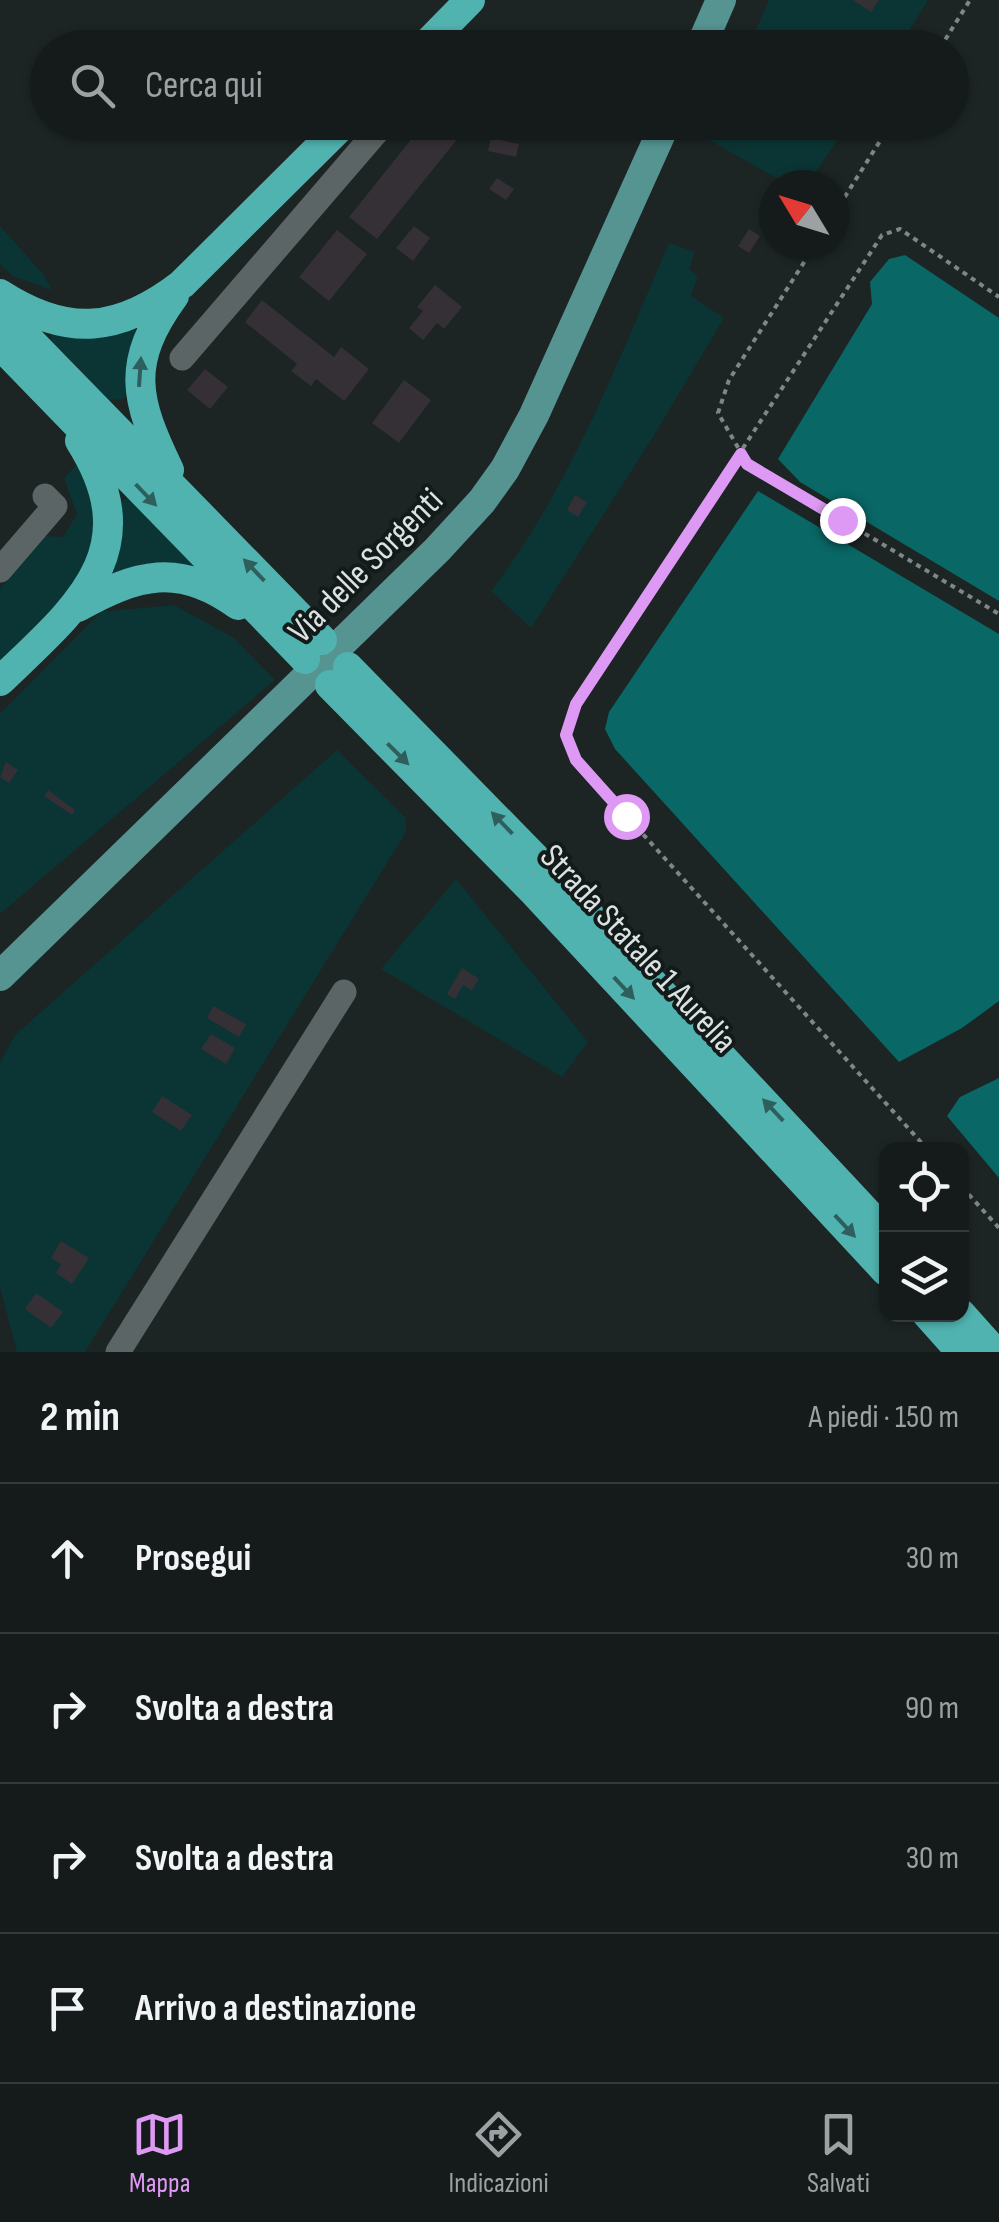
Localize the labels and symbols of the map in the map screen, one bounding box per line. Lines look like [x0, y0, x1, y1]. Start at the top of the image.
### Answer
north arrow [759, 170, 849, 260]
one-way arrow [133, 355, 149, 387]
street label: Via delle Sorgenti [280, 480, 452, 652]
one-way arrow [134, 483, 158, 507]
route end [820, 498, 866, 544]
one-way arrow [243, 558, 266, 582]
one-way arrow [386, 742, 410, 765]
route start [604, 794, 650, 840]
one-way arrow [491, 811, 514, 835]
street label: Strada Statale 1 Aurelia [530, 836, 746, 1062]
one-way arrow [612, 976, 635, 1000]
one-way arrow [762, 1098, 785, 1122]
one-way arrow [833, 1214, 856, 1238]

